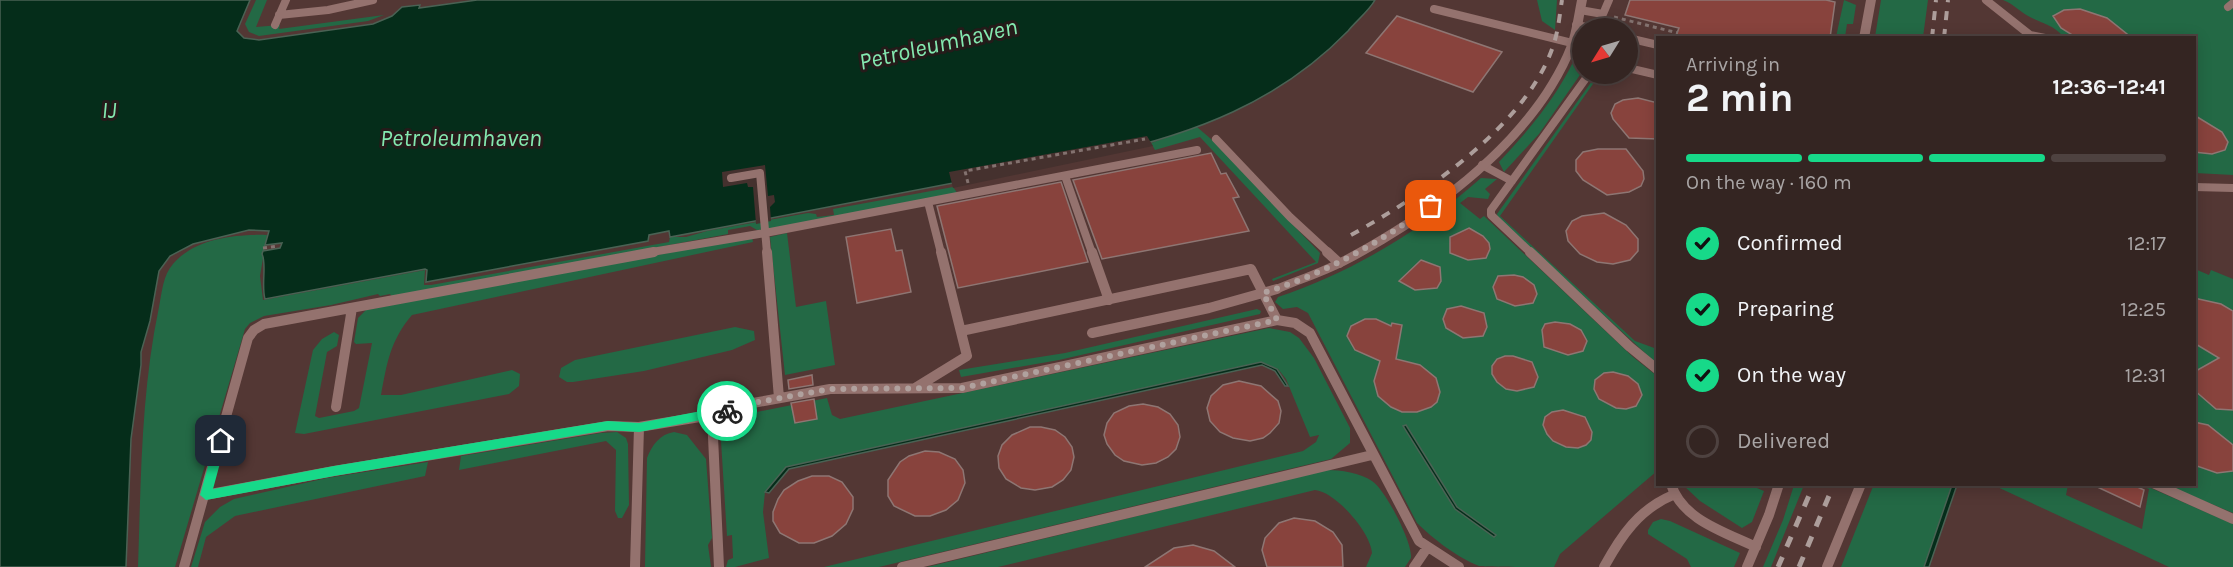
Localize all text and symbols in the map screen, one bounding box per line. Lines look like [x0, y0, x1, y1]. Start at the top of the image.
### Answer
water label: Petroleumhaven [856, 12, 1020, 76]
north arrow [1572, 18, 1638, 84]
map controls [1572, 18, 1638, 84]
text: Arriving in [1686, 53, 1780, 76]
text: 12:36–12:41 [2052, 74, 2166, 100]
text: 2 min [1686, 75, 1794, 121]
water label: IJ [102, 96, 117, 124]
water label: Petroleumhaven [380, 124, 542, 152]
text: On the way · 160 m [1686, 171, 1852, 194]
pin [1405, 180, 1456, 231]
icon: bag [1414, 189, 1447, 222]
icon: check [1686, 227, 1719, 260]
text: Confirmed [1737, 230, 1843, 256]
text: 12:17 [2127, 232, 2166, 255]
icon: check [1686, 293, 1719, 326]
text: Preparing [1737, 296, 1834, 322]
text: 12:25 [2120, 298, 2166, 321]
icon: check [1686, 359, 1719, 392]
text: On the way [1737, 362, 1846, 388]
text: 12:31 [2125, 364, 2166, 387]
courier [697, 381, 757, 441]
icon: bike [711, 395, 744, 428]
pin [195, 415, 246, 466]
icon: home [204, 424, 237, 457]
text: Delivered [1737, 428, 1830, 454]

